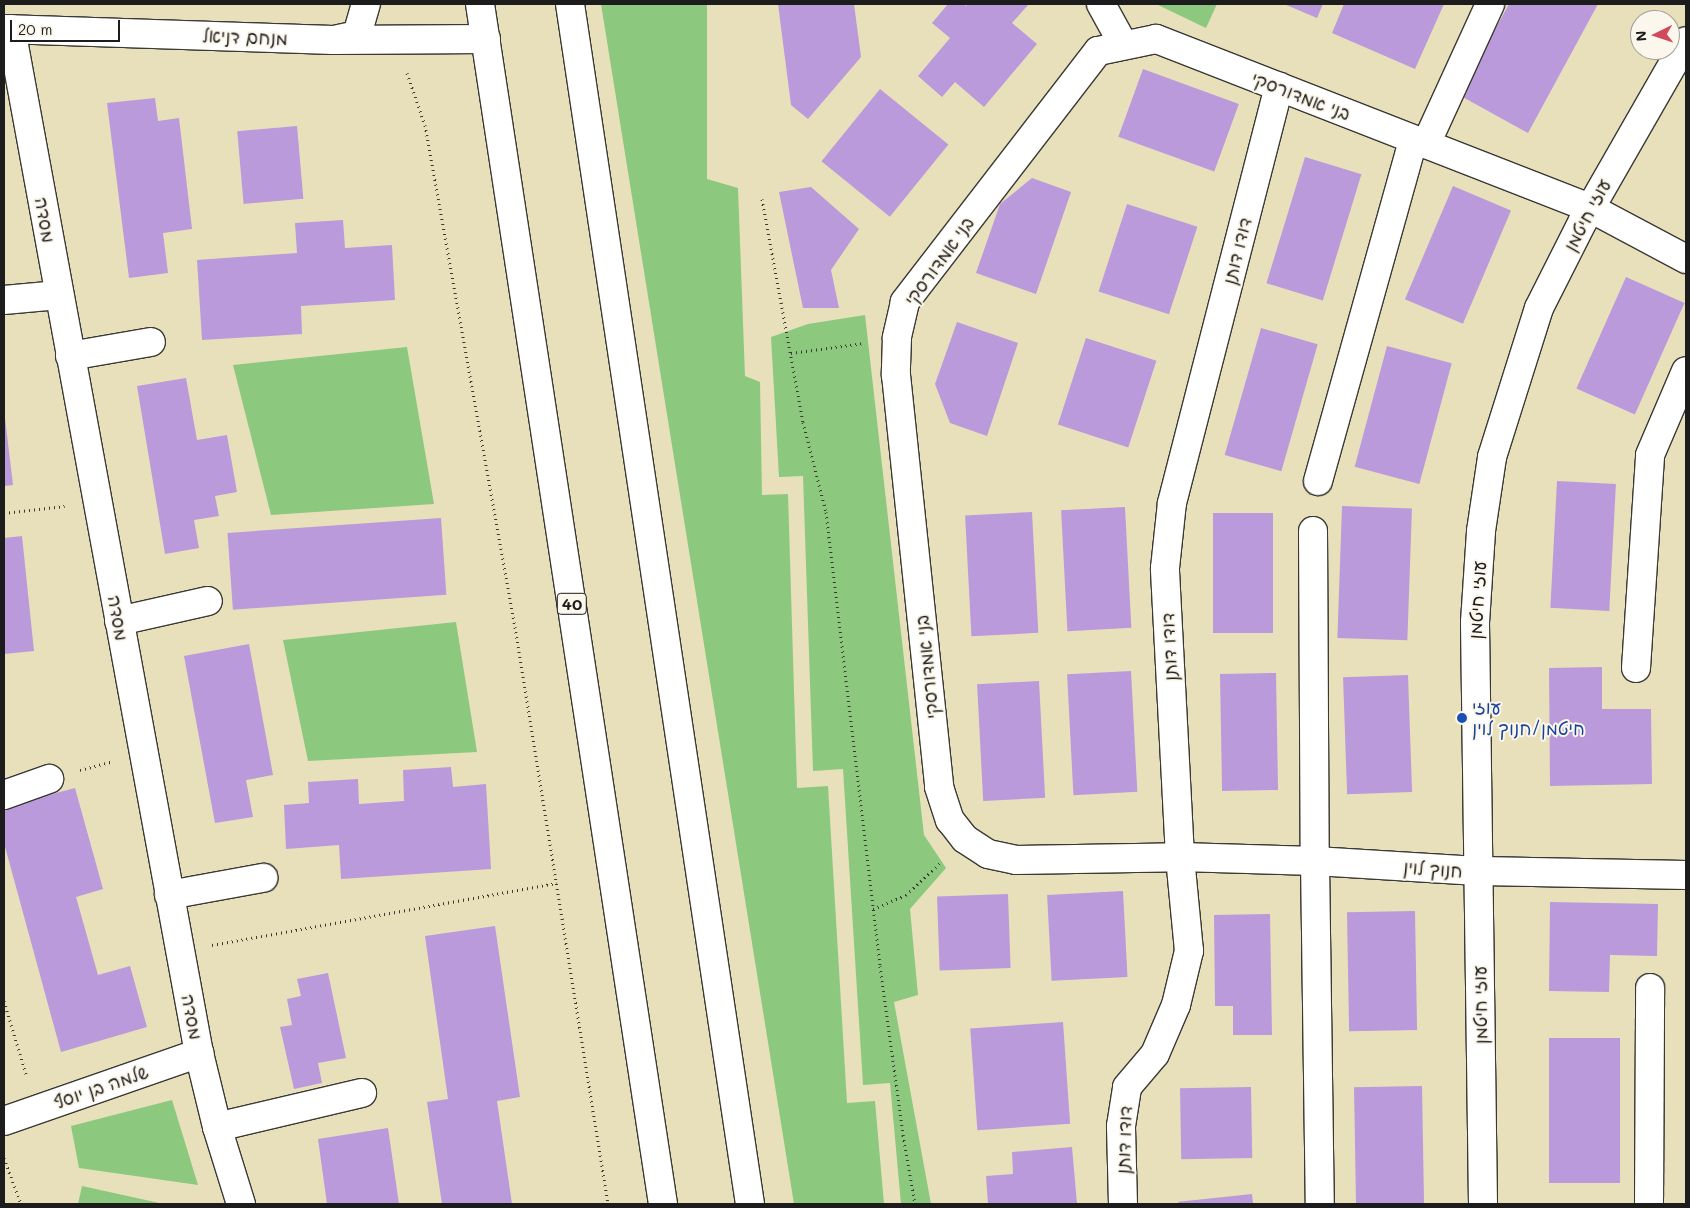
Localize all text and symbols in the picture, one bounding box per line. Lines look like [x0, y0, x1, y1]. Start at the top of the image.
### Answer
scale bar [12, 10, 122, 42]
north arrow [1630, 10, 1680, 60]
text: 20 m [18, 19, 52, 39]
street label: מנחם דניאל [202, 25, 288, 49]
text: N [1631, 30, 1650, 42]
street label: בני אמדורסקי [1249, 67, 1353, 125]
street label: עוזי חיטמן [1559, 175, 1615, 255]
street label: מסדה [30, 196, 60, 244]
street label: בני אמדורסקי [900, 213, 978, 309]
street label: דודו דותן [1218, 215, 1256, 287]
street label: עוזי חיטמן [1464, 560, 1490, 640]
road number: 40 [556, 590, 588, 618]
street label: מסדה [103, 594, 133, 642]
street label: דודו דותן [1156, 612, 1182, 682]
street label: בני אמדורסקי [911, 614, 943, 720]
place label: עוזי חיטמן/חנוך לוין [1472, 697, 1585, 740]
marker: עוזי חיטמן/חנוך לוין [1456, 712, 1468, 724]
street label: חנוך לוין [1403, 856, 1463, 882]
street label: עוזי חיטמן [1469, 966, 1491, 1044]
street label: מסדה [177, 992, 207, 1042]
street label: שלמה בן יוסף [51, 1061, 151, 1113]
street label: דודו דותן [1112, 1105, 1136, 1175]

